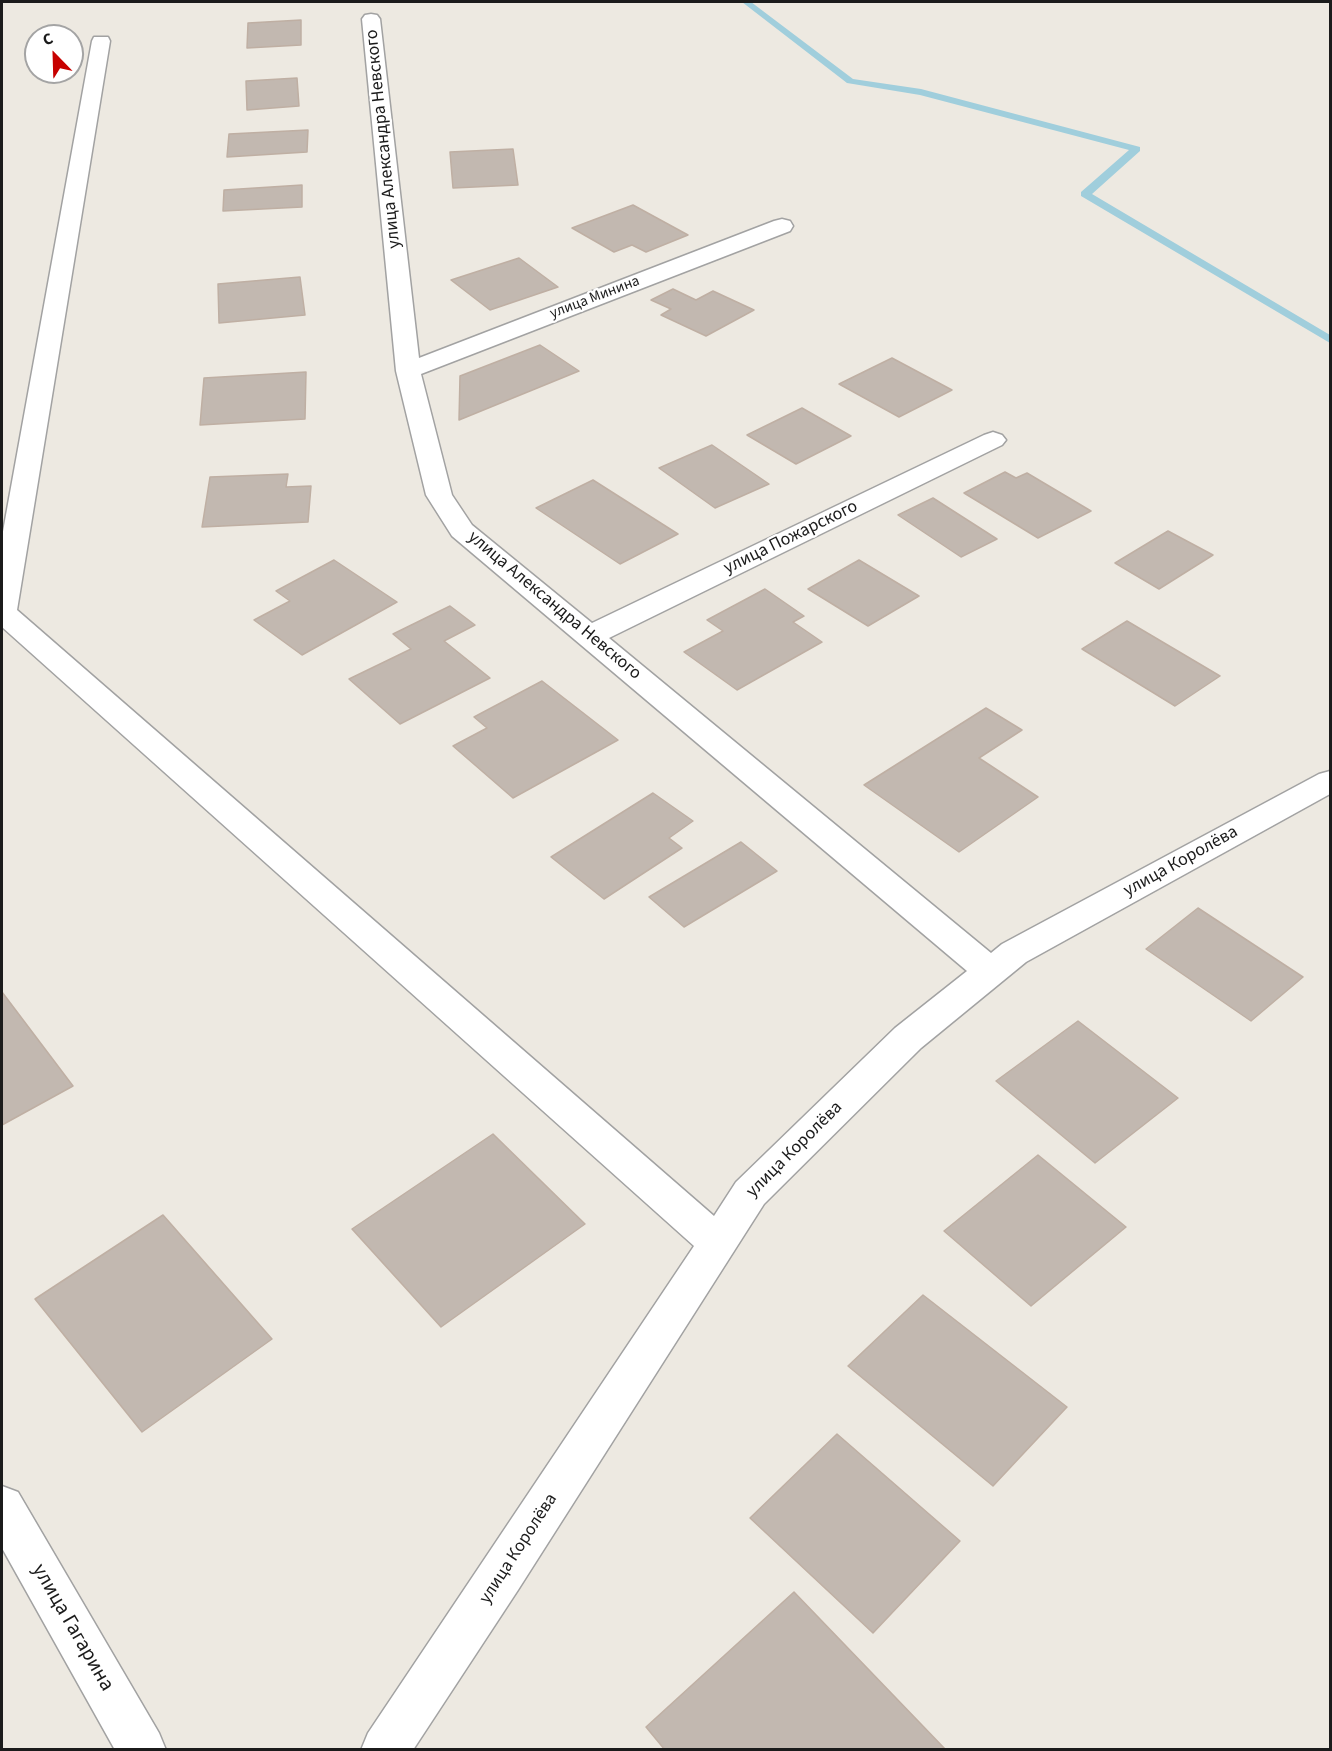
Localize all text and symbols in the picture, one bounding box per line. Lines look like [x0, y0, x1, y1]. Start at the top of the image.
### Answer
north arrow [24, 24, 84, 84]
text: С [39, 27, 56, 51]
street label: улица Александра Невского [362, 28, 406, 250]
street label: улица Минина [548, 273, 642, 323]
street label: улица Пожарского [720, 496, 862, 580]
street label: улица Александра Невского [463, 527, 645, 685]
street label: улица Королёва [1120, 822, 1242, 902]
street label: улица Королёва [742, 1097, 848, 1203]
street label: улица Королёва [475, 1490, 563, 1608]
street label: улица Гагарина [25, 1560, 119, 1696]

